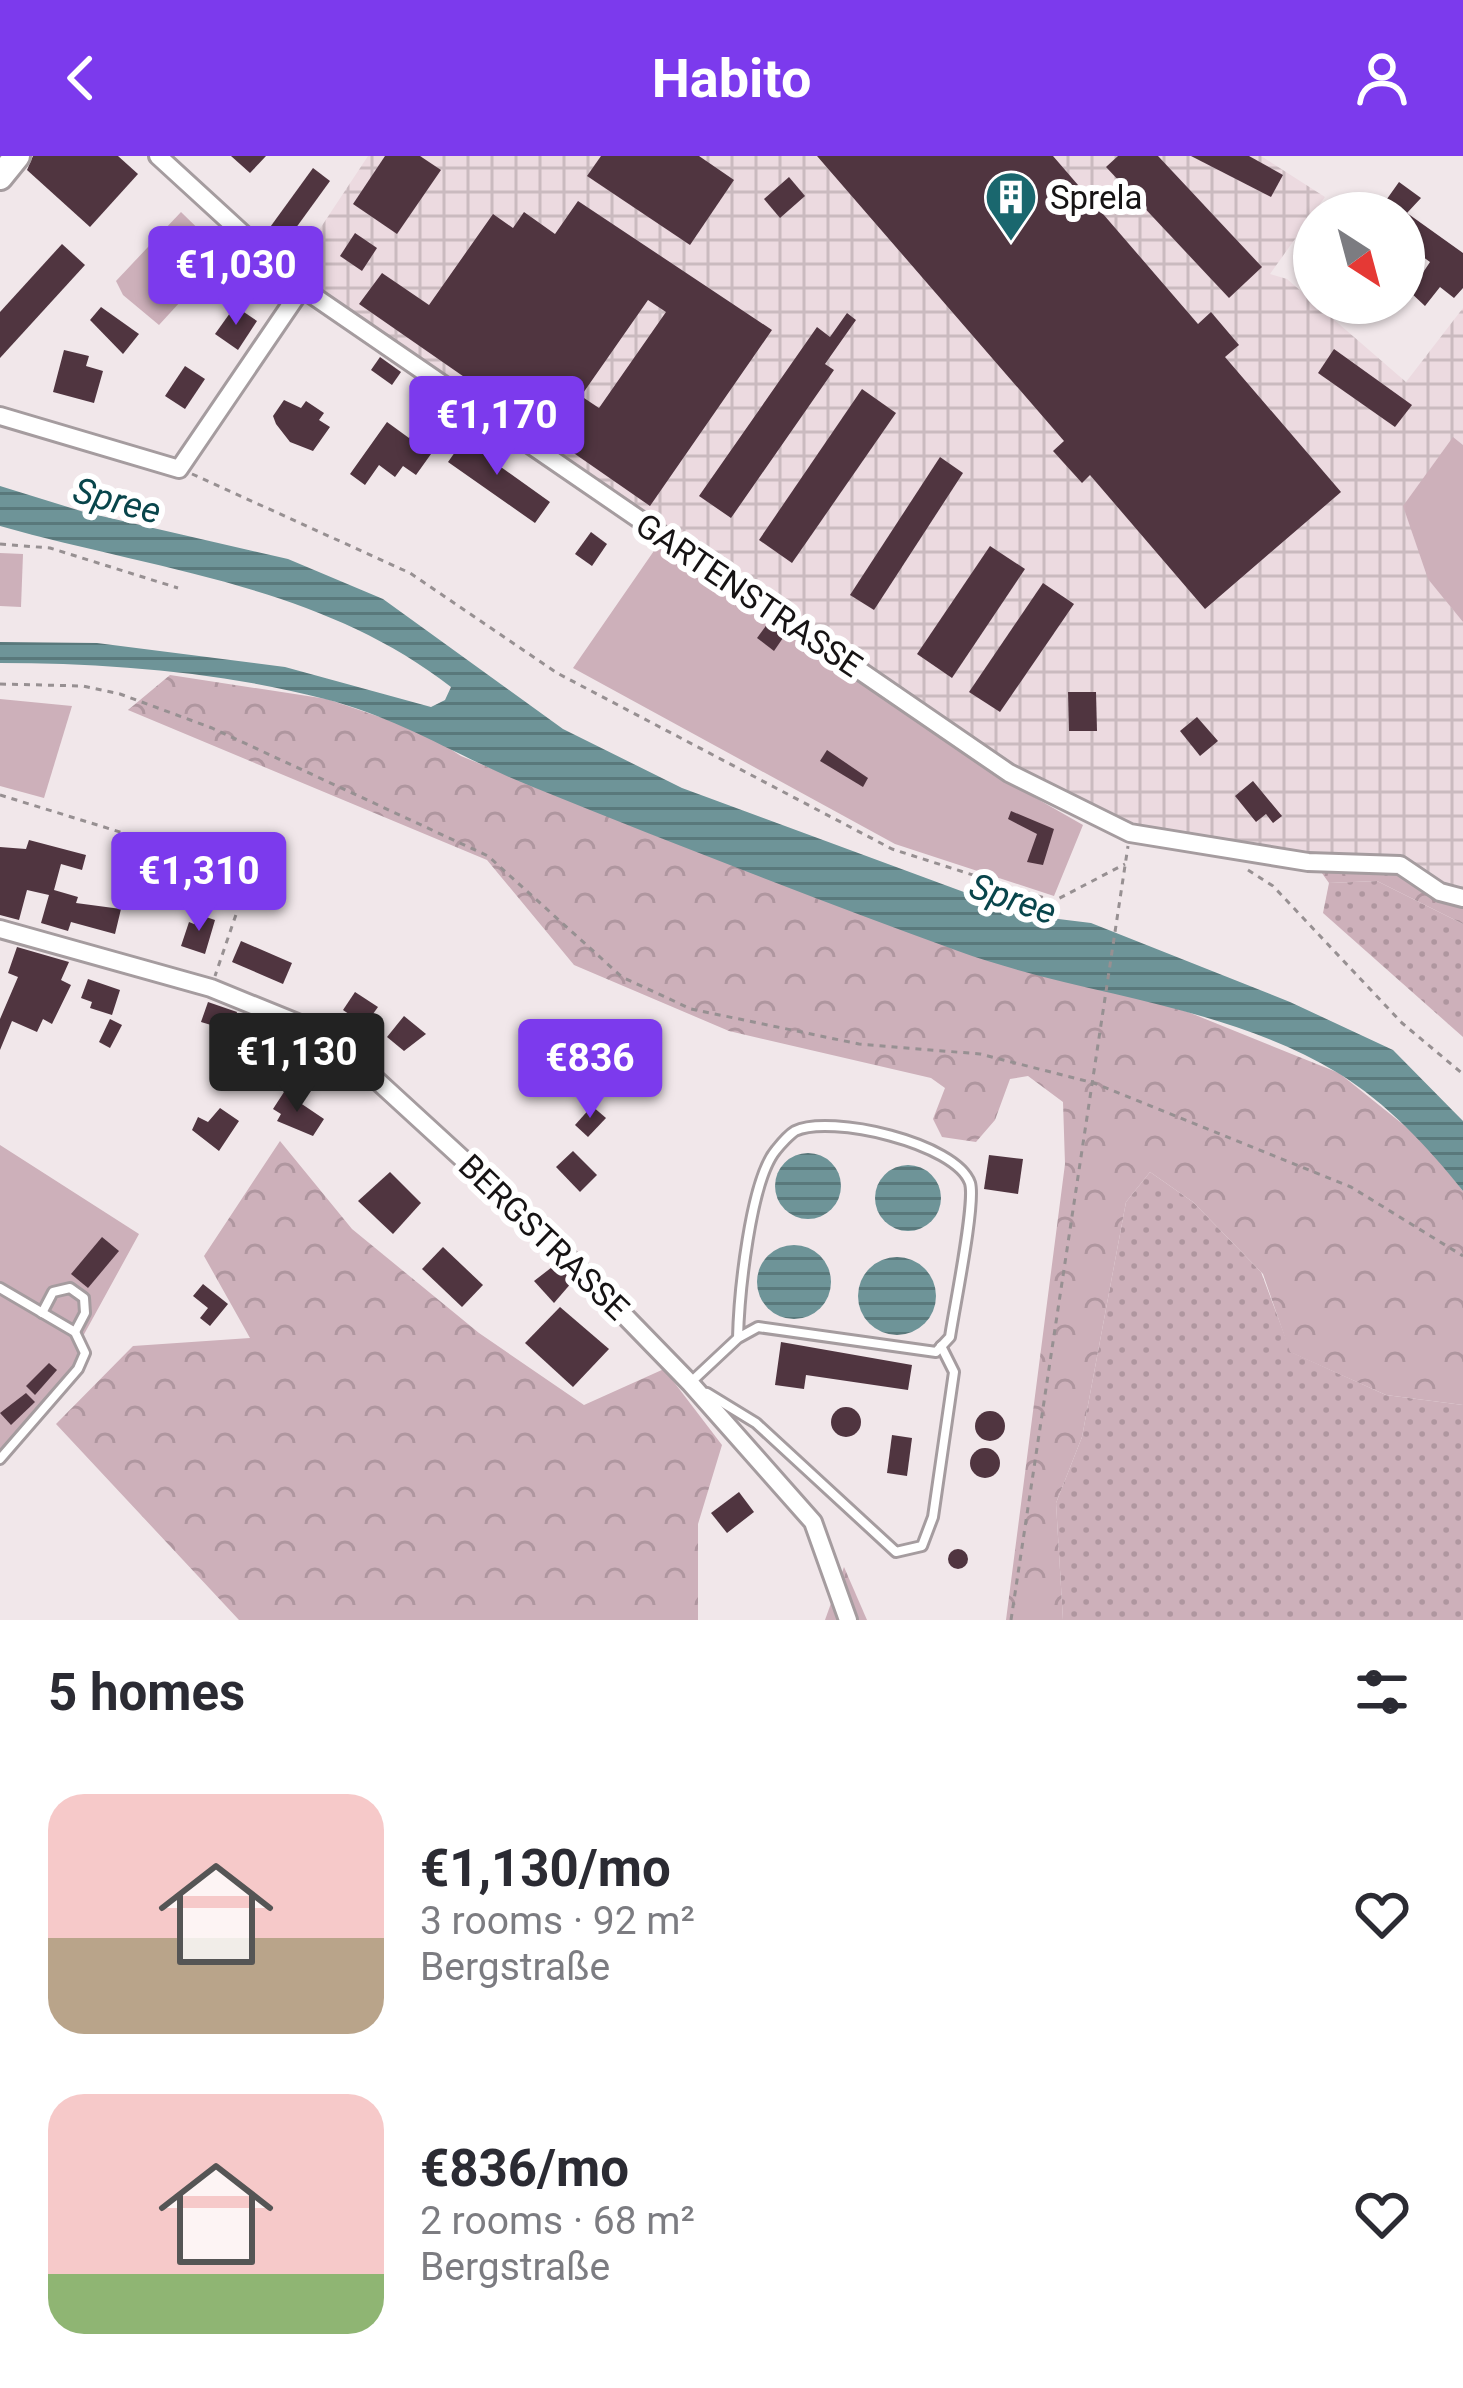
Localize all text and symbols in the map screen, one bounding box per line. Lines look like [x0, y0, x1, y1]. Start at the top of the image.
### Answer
icon: back [48, 45, 114, 111]
icon: person [1349, 45, 1415, 111]
text: Habito [652, 47, 811, 110]
building icon: Sprela [983, 169, 1039, 243]
place label: Sprela [1050, 178, 1142, 217]
north arrow [1293, 192, 1425, 324]
map controls [1293, 192, 1425, 324]
pin: €1,030 [138, 226, 334, 328]
text: €1,030 [175, 242, 297, 288]
pin: €1,170 [399, 376, 595, 478]
text: €1,170 [436, 392, 558, 438]
water label: Spree [69, 469, 165, 533]
street label: GARTENSTRASSE [629, 505, 869, 685]
pin: €1,310 [101, 832, 297, 934]
text: €1,310 [138, 848, 260, 894]
water label: Spree [964, 865, 1062, 933]
pin: €1,130 [199, 1013, 395, 1115]
pin: €836 [519, 1019, 661, 1121]
text: €1,130 [236, 1029, 358, 1075]
text: €836 [545, 1035, 635, 1081]
street label: BERGSTRASSE [451, 1146, 637, 1328]
icon: filters [1349, 1659, 1415, 1725]
text: 5 homes [48, 1663, 245, 1722]
text: €1,130/mo [420, 1839, 671, 1898]
icon: home [144, 1842, 288, 1986]
icon: heart [1349, 1881, 1415, 1947]
text: 3 rooms · 92 m² [420, 1898, 695, 1944]
text: Bergstraße [420, 1944, 610, 1990]
text: €836/mo [420, 2139, 629, 2198]
icon: home [144, 2142, 288, 2286]
icon: heart [1349, 2181, 1415, 2247]
text: 2 rooms · 68 m² [420, 2198, 695, 2244]
text: Bergstraße [420, 2244, 610, 2290]

